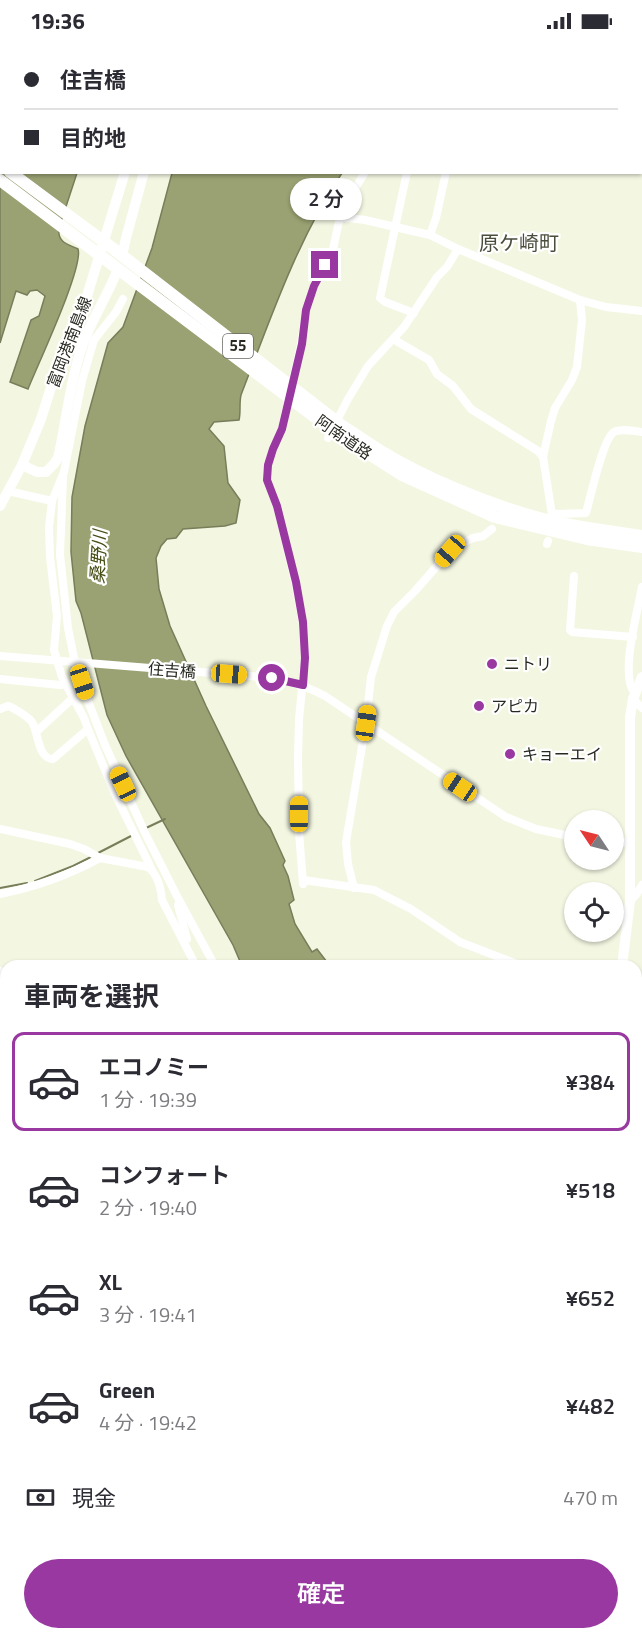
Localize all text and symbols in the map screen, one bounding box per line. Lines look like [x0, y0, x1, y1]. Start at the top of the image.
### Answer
text: 19:36 [30, 4, 85, 38]
text: 住吉橋 [60, 63, 126, 97]
text: 目的地 [60, 121, 126, 155]
callout: 2 分 [289, 178, 361, 220]
text: 2 分 [308, 183, 344, 214]
district label: 原ケ崎町 [479, 227, 559, 258]
route end [311, 251, 338, 278]
street label: 富岡港南島線 [41, 293, 97, 391]
road number: 55 [223, 334, 253, 358]
street label: 阿南道路 [311, 409, 377, 465]
water label: 桑野川 [84, 527, 113, 585]
car [431, 532, 469, 570]
place label: ニトリ [504, 652, 552, 676]
street label: 住吉橋 [147, 656, 197, 684]
marker: ニトリ [485, 657, 499, 671]
car [68, 662, 96, 702]
car [210, 664, 248, 684]
route start [258, 664, 285, 691]
place label: アピカ [491, 694, 539, 718]
marker: アピカ [472, 699, 486, 713]
car [355, 704, 377, 742]
place label: キョーエイ [522, 742, 602, 766]
marker: キョーエイ [503, 747, 517, 761]
car [107, 764, 139, 804]
car [440, 769, 480, 805]
car [290, 796, 308, 832]
north arrow [564, 810, 624, 870]
map controls [564, 810, 624, 942]
button: locate [564, 882, 624, 942]
text: 車両を選択 [24, 975, 159, 1016]
text: エコノミー [99, 1050, 209, 1084]
icon: car [27, 1055, 81, 1109]
text: ¥384 [566, 1065, 615, 1099]
text: 1 分 · 19:39 [99, 1084, 197, 1115]
text: コンフォート [99, 1158, 230, 1192]
icon: car [27, 1163, 81, 1217]
text: ¥518 [566, 1173, 615, 1207]
text: 2 分 · 19:40 [99, 1192, 197, 1223]
text: XL [99, 1265, 122, 1299]
icon: car [27, 1271, 81, 1325]
text: ¥652 [566, 1281, 615, 1315]
text: 3 分 · 19:41 [99, 1299, 197, 1330]
text: Green [99, 1373, 155, 1407]
icon: car [27, 1379, 81, 1433]
text: ¥482 [566, 1389, 615, 1423]
text: 4 分 · 19:42 [99, 1407, 197, 1438]
icon: cash [24, 1481, 57, 1514]
text: 現金 [72, 1481, 116, 1515]
text: 470 m [563, 1482, 618, 1513]
button: 確定 [24, 1559, 618, 1628]

